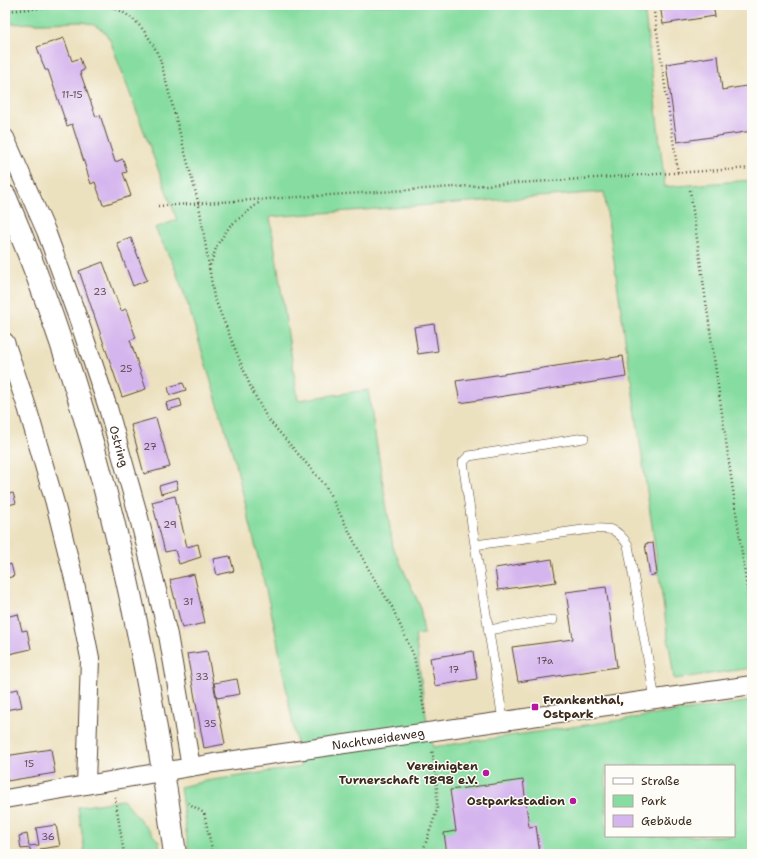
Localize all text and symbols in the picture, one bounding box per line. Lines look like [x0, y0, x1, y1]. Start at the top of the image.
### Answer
house number: 11-15 [61, 88, 83, 101]
house number: 23 [93, 285, 107, 298]
house number: 25 [120, 362, 132, 375]
street label: Ostring [105, 424, 132, 469]
house number: 27 [143, 440, 157, 453]
house number: 29 [163, 518, 177, 531]
house number: 31 [183, 595, 193, 608]
house number: 17a [537, 654, 554, 667]
house number: 17 [449, 663, 459, 676]
house number: 33 [195, 670, 209, 683]
place label: Frankenthal, Ostpark [543, 692, 624, 722]
marker: Frankenthal, Ostpark [530, 702, 540, 712]
house number: 35 [204, 717, 216, 730]
street label: Nachtweideweg [331, 725, 426, 754]
house number: 15 [24, 757, 34, 770]
place label: Vereinigten Turnerschaft 1898 e.V. [339, 758, 478, 788]
legend [605, 765, 735, 837]
marker: Vereinigten Turnerschaft 1898 e.V. [481, 768, 491, 778]
text: Straße [641, 773, 680, 789]
place label: Ostparkstadion [467, 793, 565, 809]
text: Park [641, 793, 667, 809]
marker: Ostparkstadion [568, 796, 578, 806]
text: Gebäude [641, 813, 692, 829]
house number: 36 [41, 830, 55, 843]

